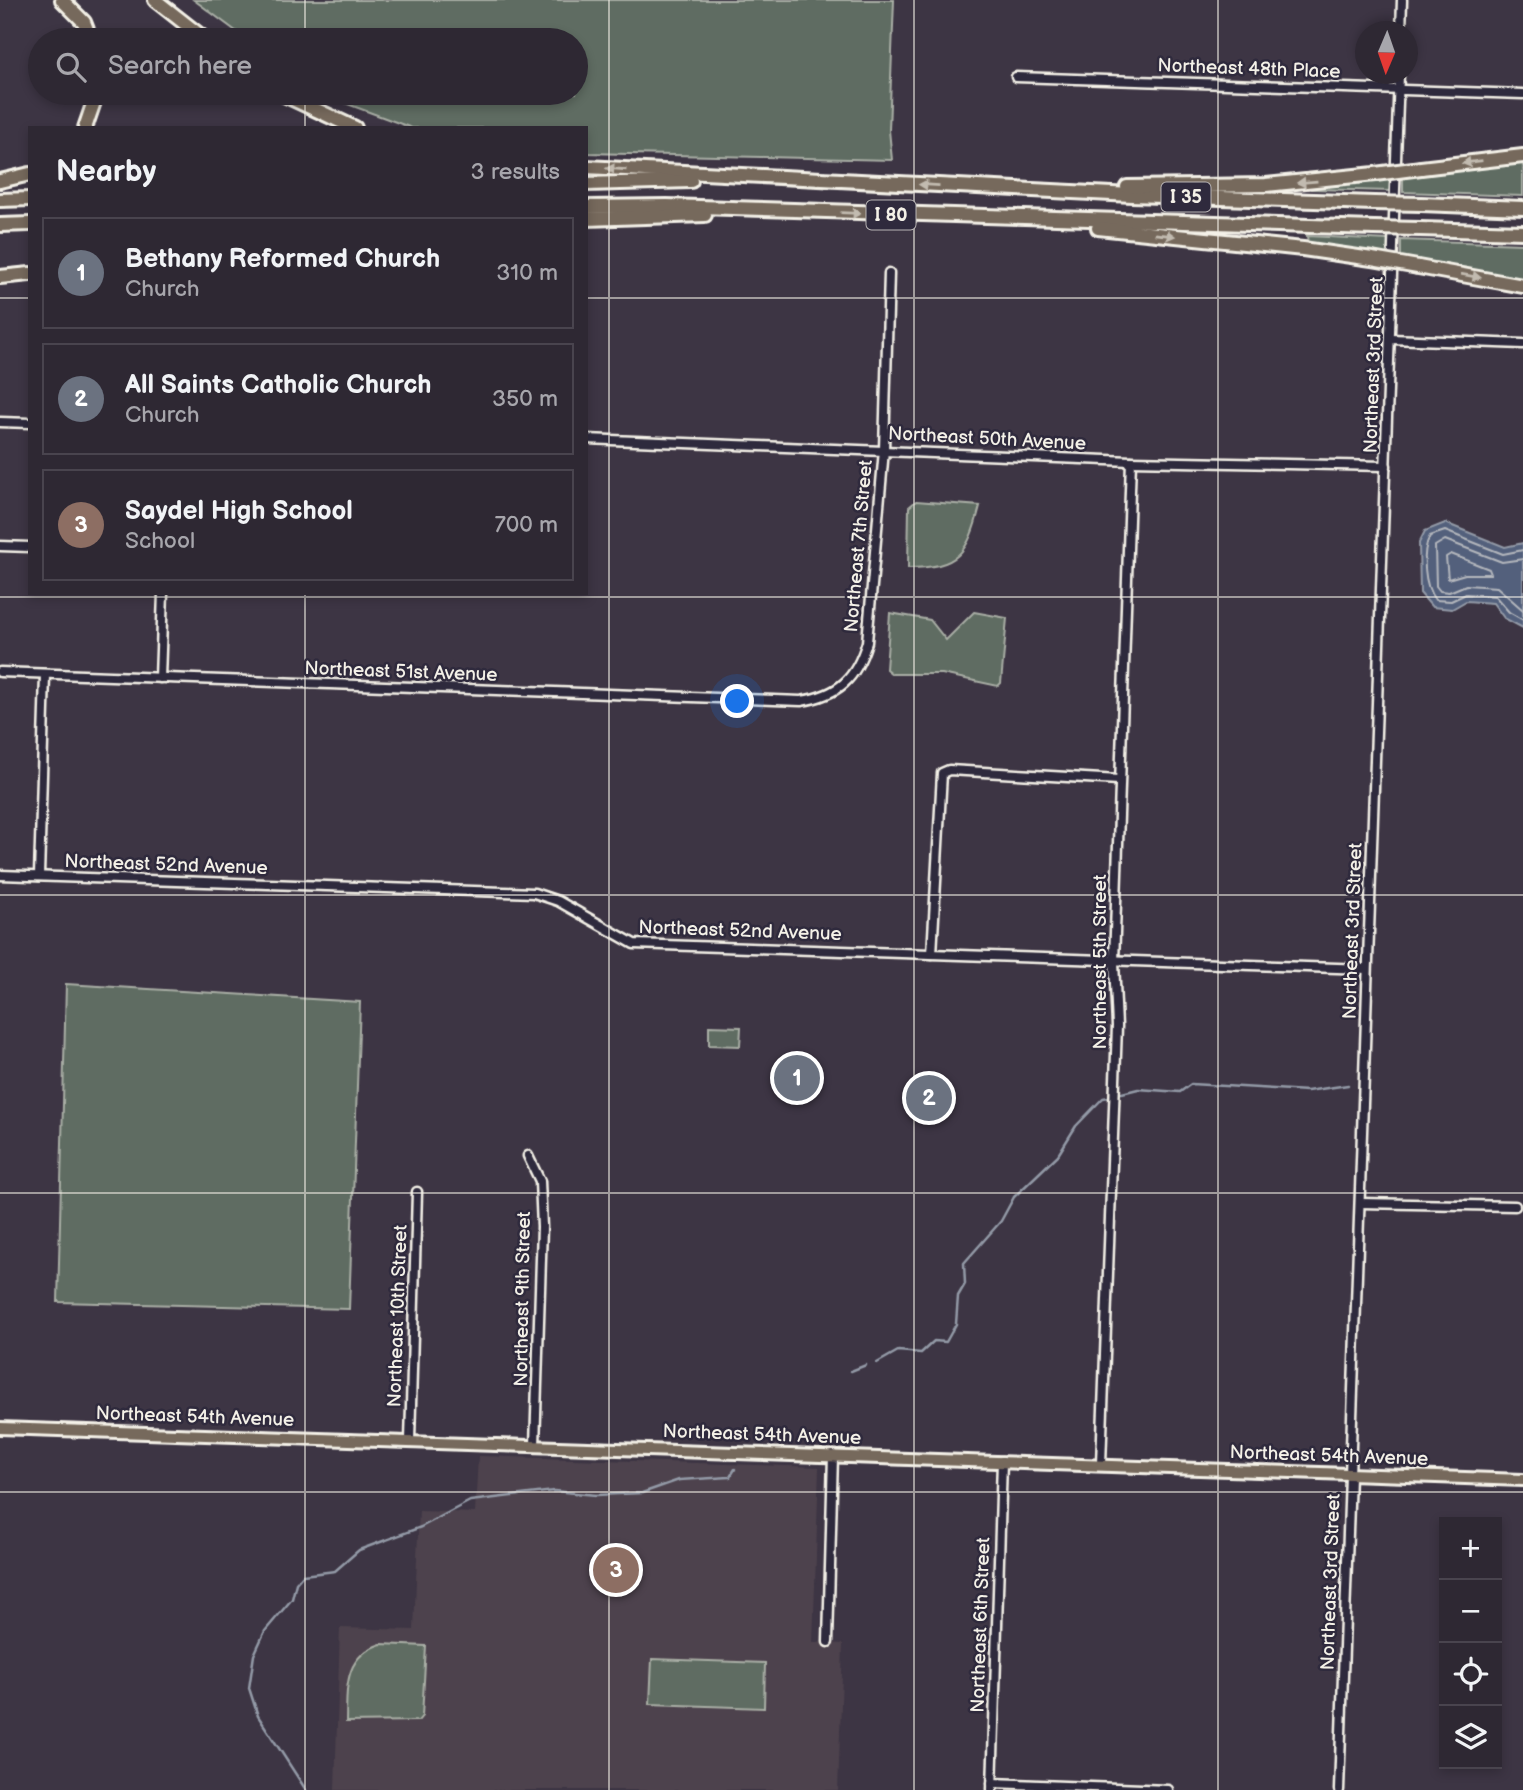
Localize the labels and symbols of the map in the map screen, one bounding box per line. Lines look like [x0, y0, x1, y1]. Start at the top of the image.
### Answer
north arrow [1355, 21, 1418, 84]
street label: Northeast 48th Place [1157, 54, 1341, 84]
one-way arrow [1461, 157, 1483, 168]
one-way arrow [605, 163, 627, 174]
one-way arrow [1296, 176, 1318, 187]
one-way arrow [917, 179, 939, 190]
road number: I 35 [1162, 182, 1210, 212]
road number: I 80 [866, 200, 916, 230]
one-way arrow [840, 208, 862, 219]
one-way arrow [1154, 230, 1176, 241]
one-way arrow [1460, 271, 1482, 282]
street label: Northeast 3rd Street [1359, 276, 1389, 454]
street label: Northeast 50th Avenue [887, 422, 1087, 456]
street label: Northeast 7th Street [840, 459, 878, 633]
street label: Northeast 51st Avenue [304, 657, 498, 687]
your location [720, 684, 754, 718]
street label: Northeast 3rd Street [1338, 842, 1368, 1020]
street label: Northeast 52nd Avenue [64, 850, 268, 880]
street label: Northeast 5th Street [1089, 874, 1112, 1050]
street label: Northeast 52nd Avenue [638, 916, 842, 946]
pin: 1 [774, 1052, 820, 1104]
pin: 2 [906, 1072, 952, 1124]
street label: Northeast 9th Street [510, 1211, 536, 1387]
street label: Northeast 10th Street [383, 1224, 413, 1408]
street label: Northeast 54th Avenue [95, 1402, 295, 1432]
street label: Northeast 54th Avenue [662, 1420, 862, 1450]
street label: Northeast 54th Avenue [1229, 1441, 1429, 1471]
street label: Northeast 3rd Street [1316, 1493, 1346, 1671]
street label: Northeast 6th Street [966, 1537, 996, 1713]
pin: 3 [593, 1544, 639, 1596]

